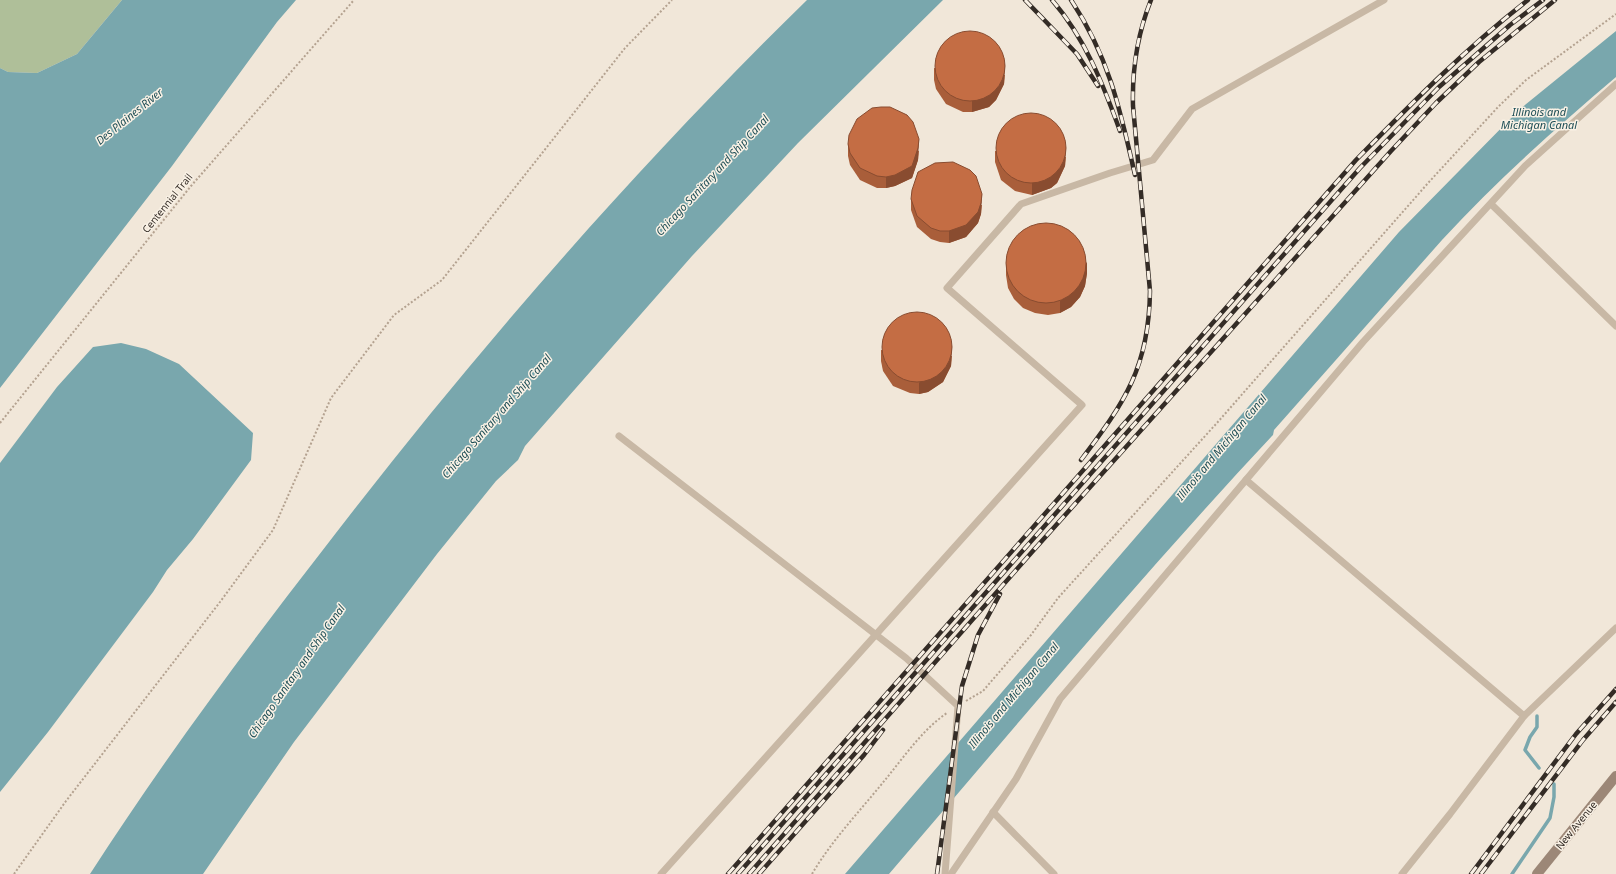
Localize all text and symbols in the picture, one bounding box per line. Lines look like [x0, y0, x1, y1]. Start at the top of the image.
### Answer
water label: Des Plaines River [92, 84, 166, 148]
water label: Illinois and Michigan Canal [1501, 104, 1578, 132]
water label: Chicago Sanitary and Ship Canal [652, 111, 773, 238]
street label: Centennial Trail [139, 170, 195, 236]
water label: Chicago Sanitary and Ship Canal [438, 350, 555, 481]
water label: Illinois and Michigan Canal [1172, 390, 1270, 504]
water label: Chicago Sanitary and Ship Canal [244, 600, 349, 741]
water label: Illinois and Michigan Canal [964, 638, 1062, 752]
street label: New Avenue [1552, 798, 1600, 852]

